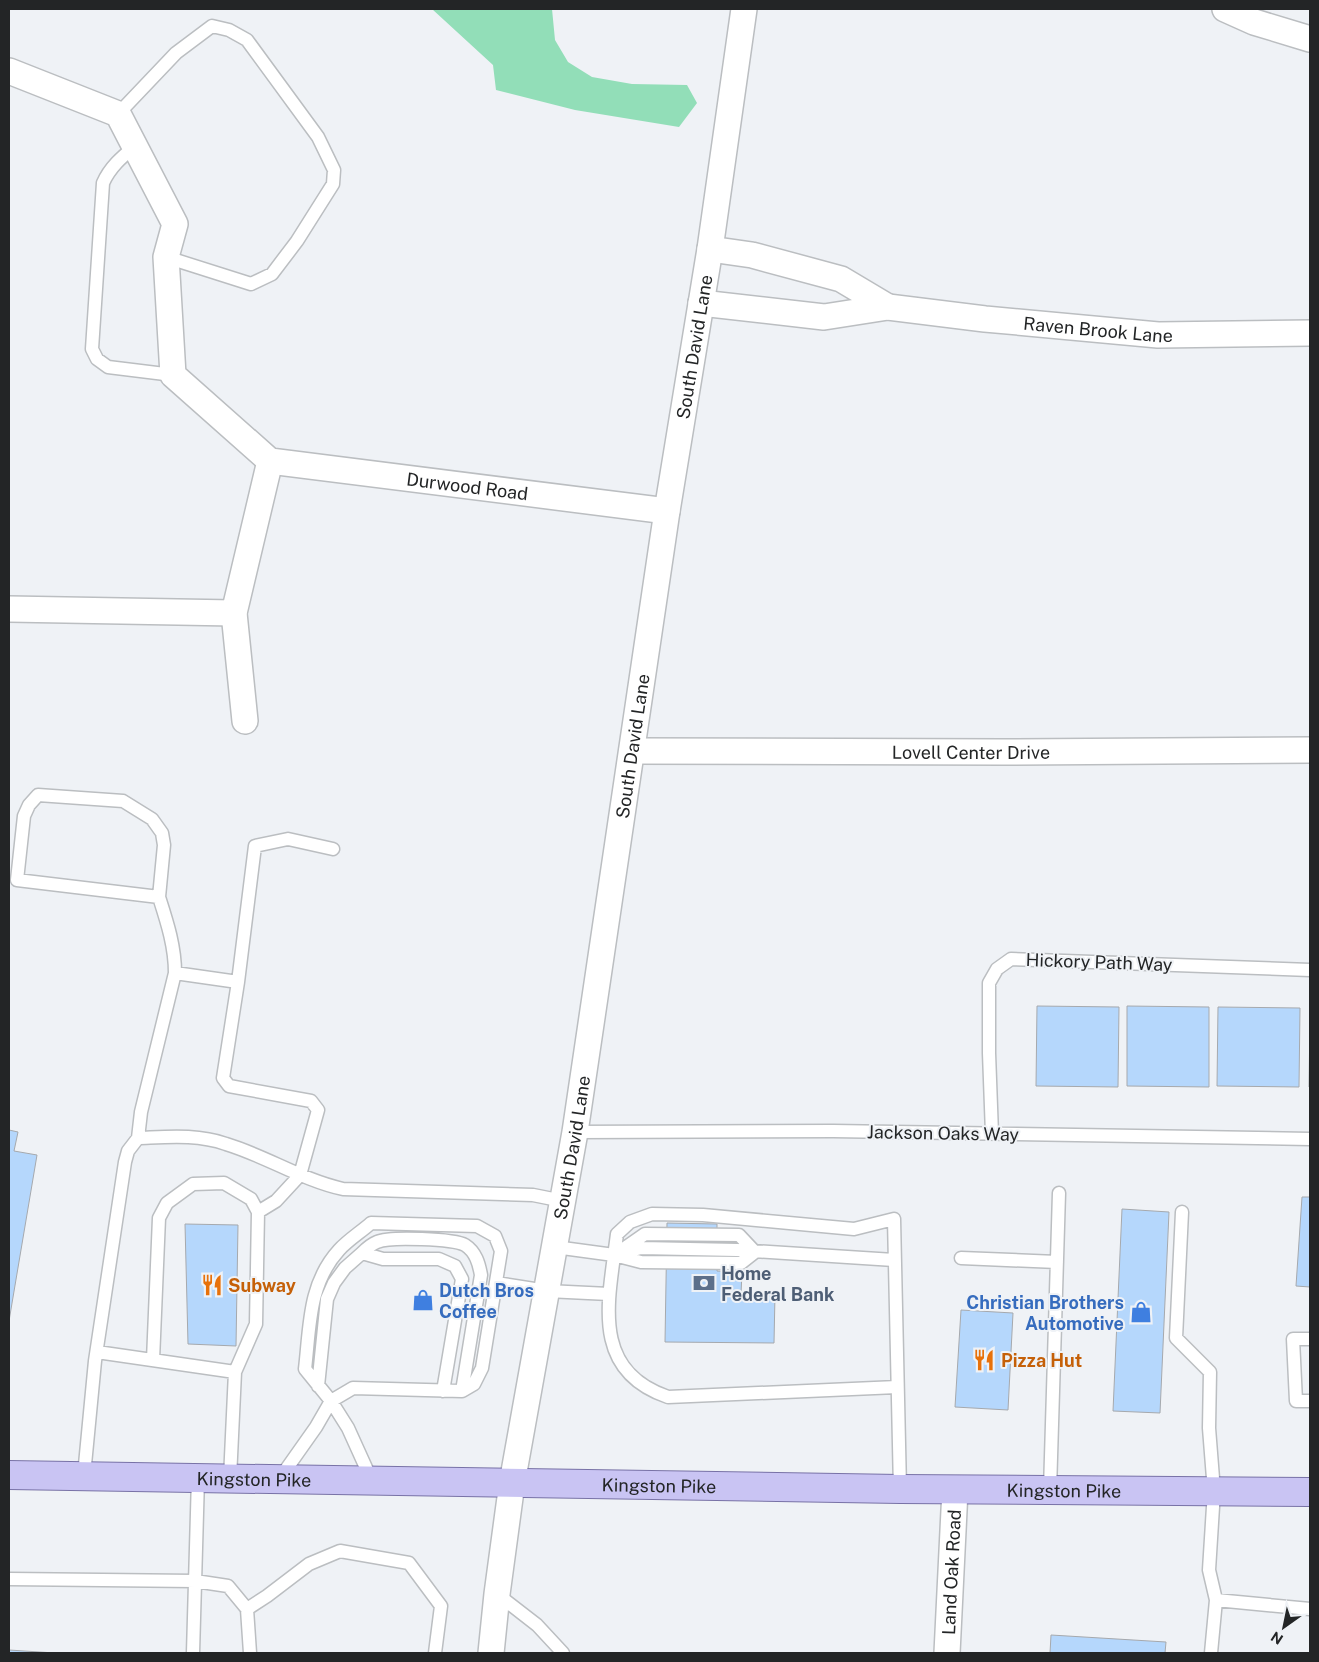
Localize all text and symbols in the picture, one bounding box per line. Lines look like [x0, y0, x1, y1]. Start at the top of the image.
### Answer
street label: South David Lane [672, 273, 716, 421]
street label: Raven Brook Lane [1023, 312, 1173, 346]
street label: Durwood Road [405, 468, 529, 504]
street label: South David Lane [611, 672, 653, 820]
street label: Lovell Center Drive [892, 741, 1050, 763]
street label: Hickory Path Way [1025, 949, 1173, 975]
street label: South David Lane [549, 1074, 594, 1221]
street label: Jackson Oaks Way [867, 1121, 1020, 1145]
place label: Home Federal Bank [721, 1263, 835, 1305]
bank icon: Home Federal Bank [691, 1270, 717, 1296]
restaurant icon: Subway [199, 1272, 225, 1298]
place label: Subway [228, 1275, 296, 1296]
place label: Dutch Bros Coffee [439, 1280, 534, 1322]
shop icon: Dutch Bros Coffee [410, 1287, 436, 1313]
place label: Christian Brothers Automotive [966, 1292, 1124, 1334]
shop icon: Christian Brothers Automotive [1128, 1299, 1154, 1325]
restaurant icon: Pizza Hut [971, 1347, 997, 1373]
place label: Pizza Hut [1001, 1350, 1082, 1371]
street label: Kingston Pike [196, 1467, 311, 1490]
street label: Kingston Pike [601, 1474, 716, 1497]
street label: Kingston Pike [1006, 1479, 1121, 1501]
street label: Land Oak Road [937, 1509, 965, 1635]
north arrow [1259, 1602, 1309, 1652]
text: N [1268, 1628, 1286, 1648]

